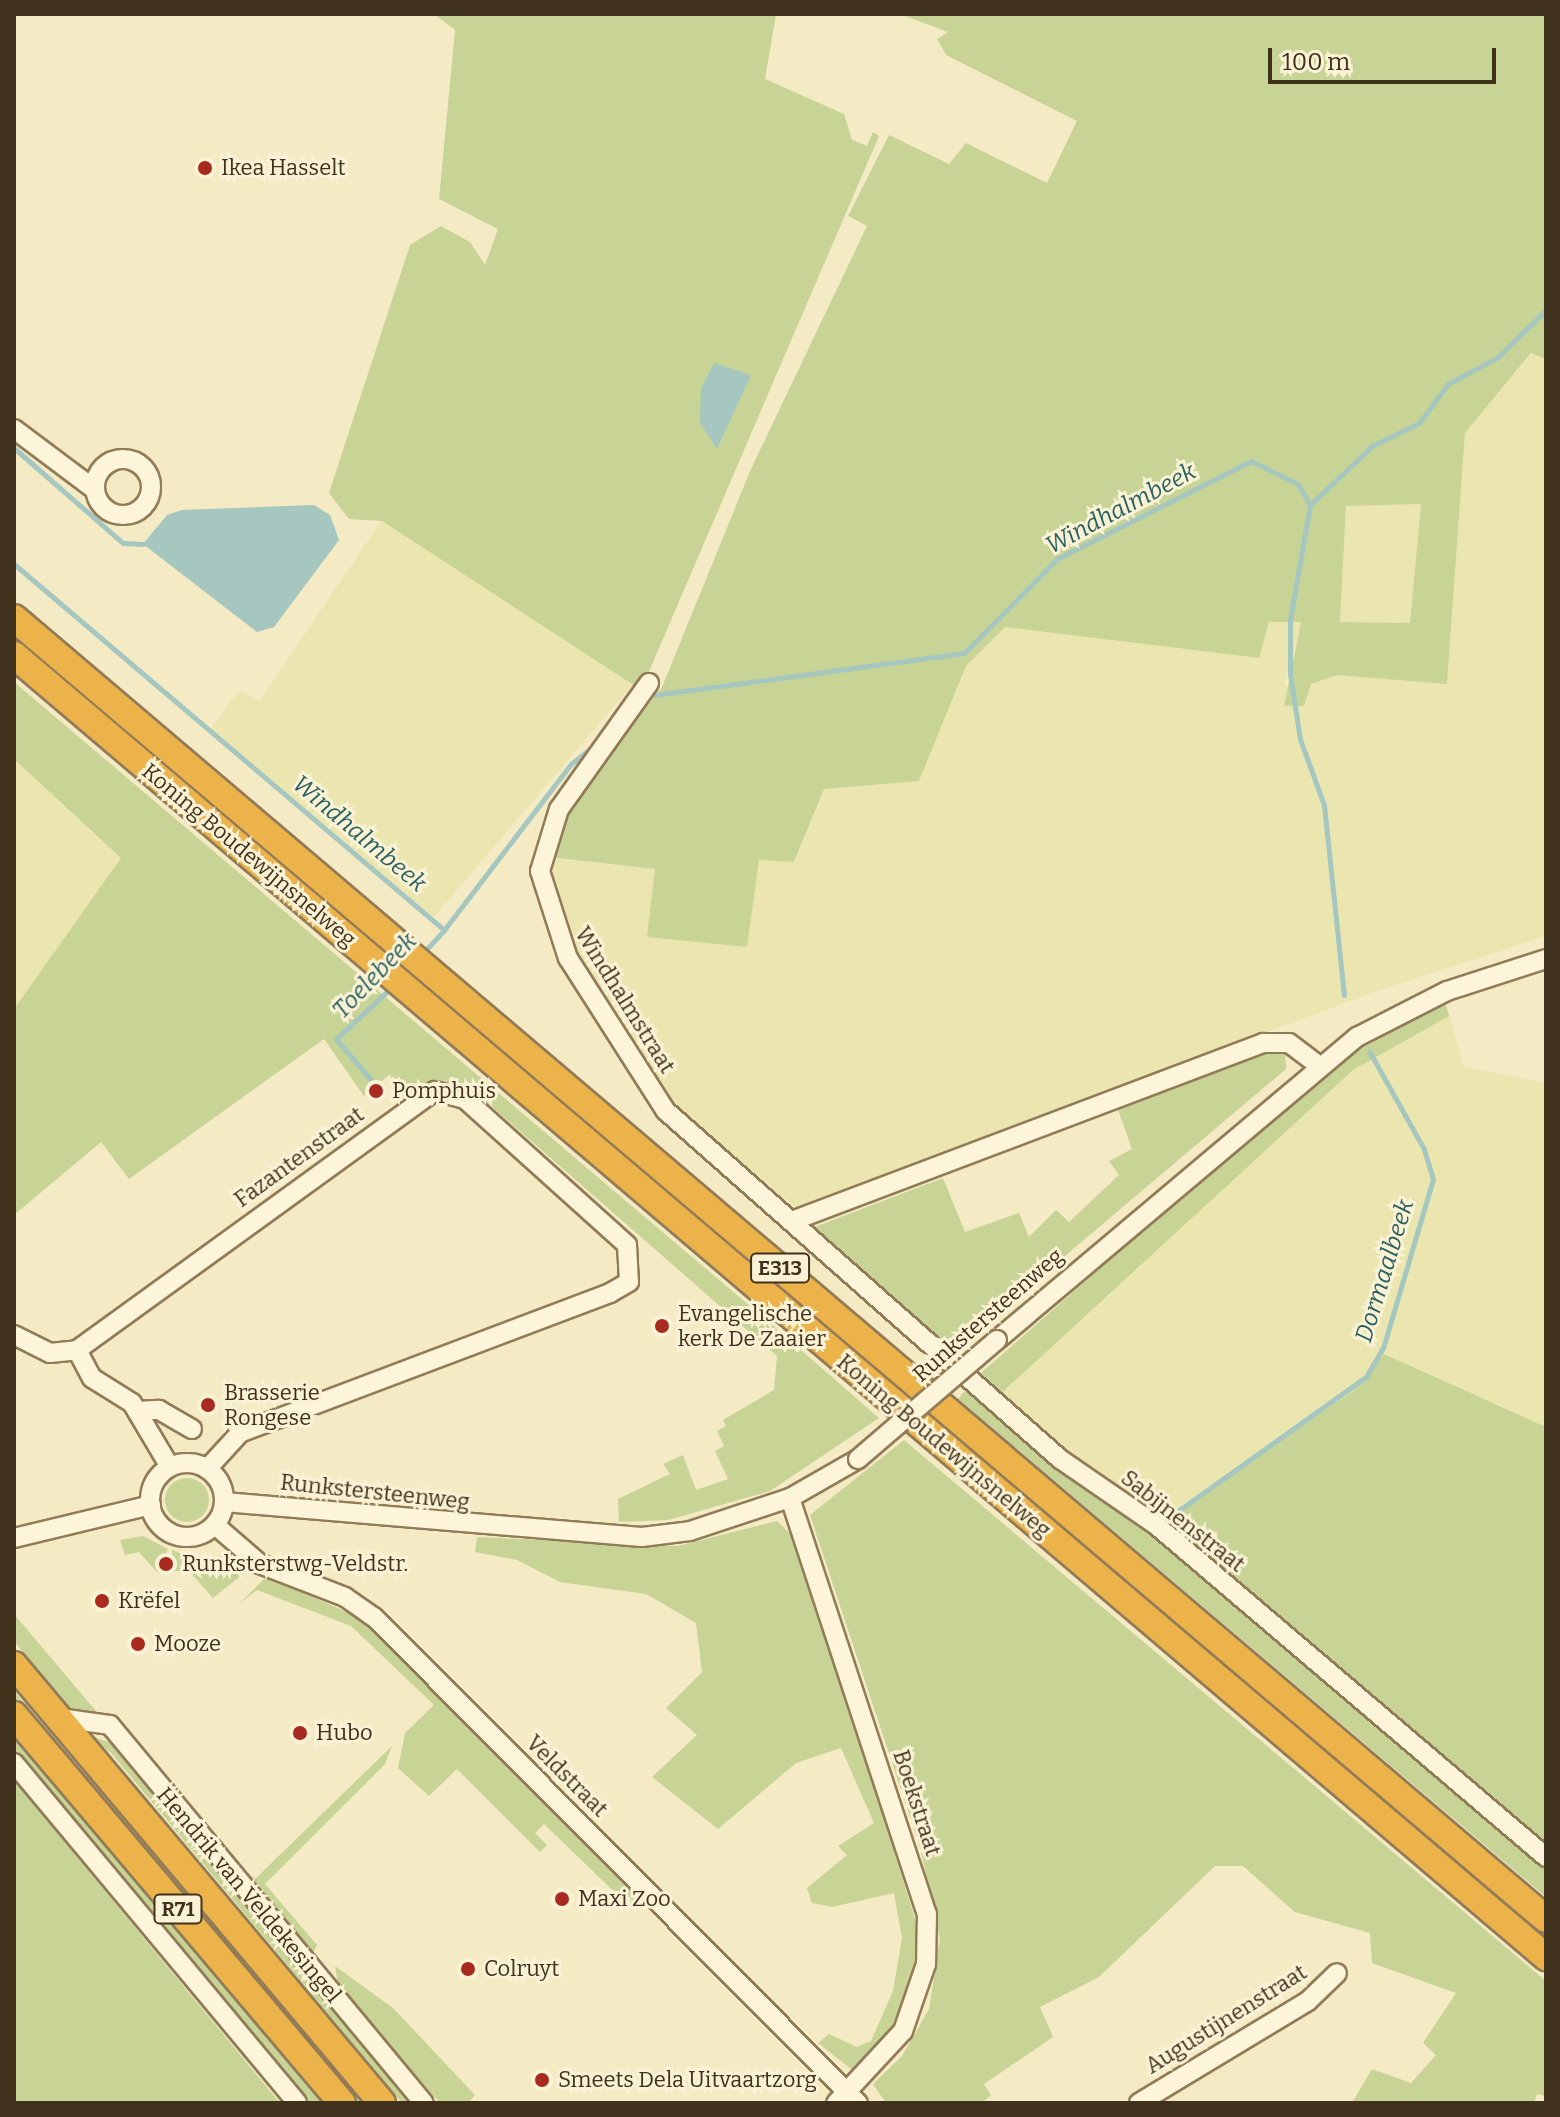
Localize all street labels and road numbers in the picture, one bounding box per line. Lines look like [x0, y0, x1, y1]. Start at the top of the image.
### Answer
street label: Koning Boudewijnsnelweg [137, 758, 361, 952]
street label: Windhalmstraat [569, 922, 681, 1078]
street label: Fazantenstraat [229, 1101, 369, 1213]
street label: Runkstersteenweg [908, 1243, 1068, 1387]
road number: E313 [750, 1252, 810, 1284]
street label: Koning Boudewijnsnelweg [832, 1349, 1056, 1543]
street label: Sabijnenstraat [1116, 1465, 1250, 1577]
street label: Runkstersteenweg [279, 1469, 471, 1515]
street label: Veldstraat [521, 1730, 613, 1822]
street label: Boekstraat [887, 1747, 947, 1859]
street label: Hendrik van Veldekesingel [151, 1782, 347, 2008]
road number: R71 [152, 1893, 204, 1925]
street label: Augustijnenstraat [1141, 1959, 1311, 2079]

